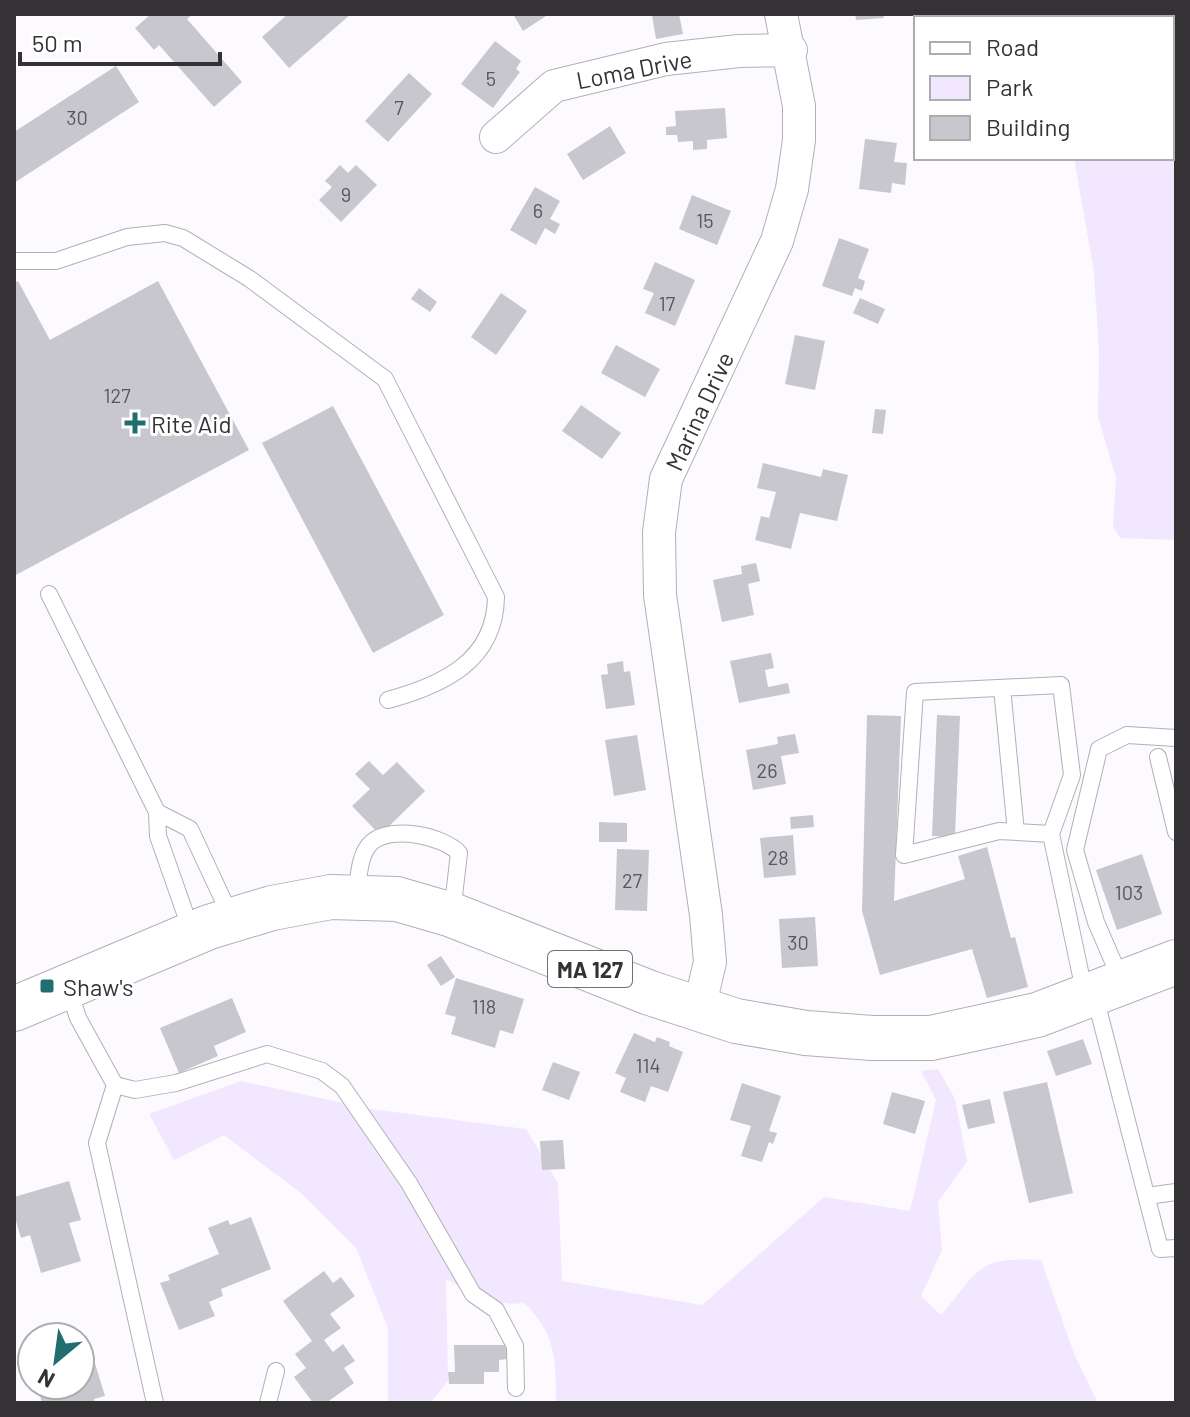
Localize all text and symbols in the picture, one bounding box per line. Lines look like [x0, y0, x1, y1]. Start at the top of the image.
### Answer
scale bar [20, 16, 220, 66]
legend [914, 16, 1174, 160]
text: 50 m [32, 28, 83, 57]
text: Road [986, 32, 1039, 61]
street label: Loma Drive [574, 44, 694, 94]
house number: 5 [486, 66, 496, 90]
text: Park [986, 72, 1033, 101]
house number: 7 [394, 95, 404, 119]
house number: 30 [66, 105, 88, 129]
text: Building [986, 112, 1070, 141]
house number: 9 [341, 182, 351, 206]
house number: 6 [533, 198, 543, 222]
house number: 15 [696, 208, 714, 232]
house number: 17 [659, 291, 676, 315]
street label: Marina Drive [659, 347, 739, 475]
house number: 127 [103, 383, 131, 407]
place label: Rite Aid [151, 409, 232, 438]
marker: Rite Aid [126, 414, 144, 432]
house number: 26 [756, 758, 778, 782]
house number: 28 [767, 845, 789, 869]
house number: 27 [622, 868, 643, 892]
house number: 103 [1115, 880, 1143, 904]
house number: 30 [787, 930, 809, 954]
road number: MA 127 [548, 951, 632, 987]
place label: Shaw's [63, 972, 133, 1001]
marker: Shaw's [38, 977, 56, 995]
house number: 118 [472, 994, 496, 1018]
house number: 114 [635, 1053, 661, 1077]
north arrow [16, 1321, 96, 1401]
text: N [33, 1364, 59, 1394]

